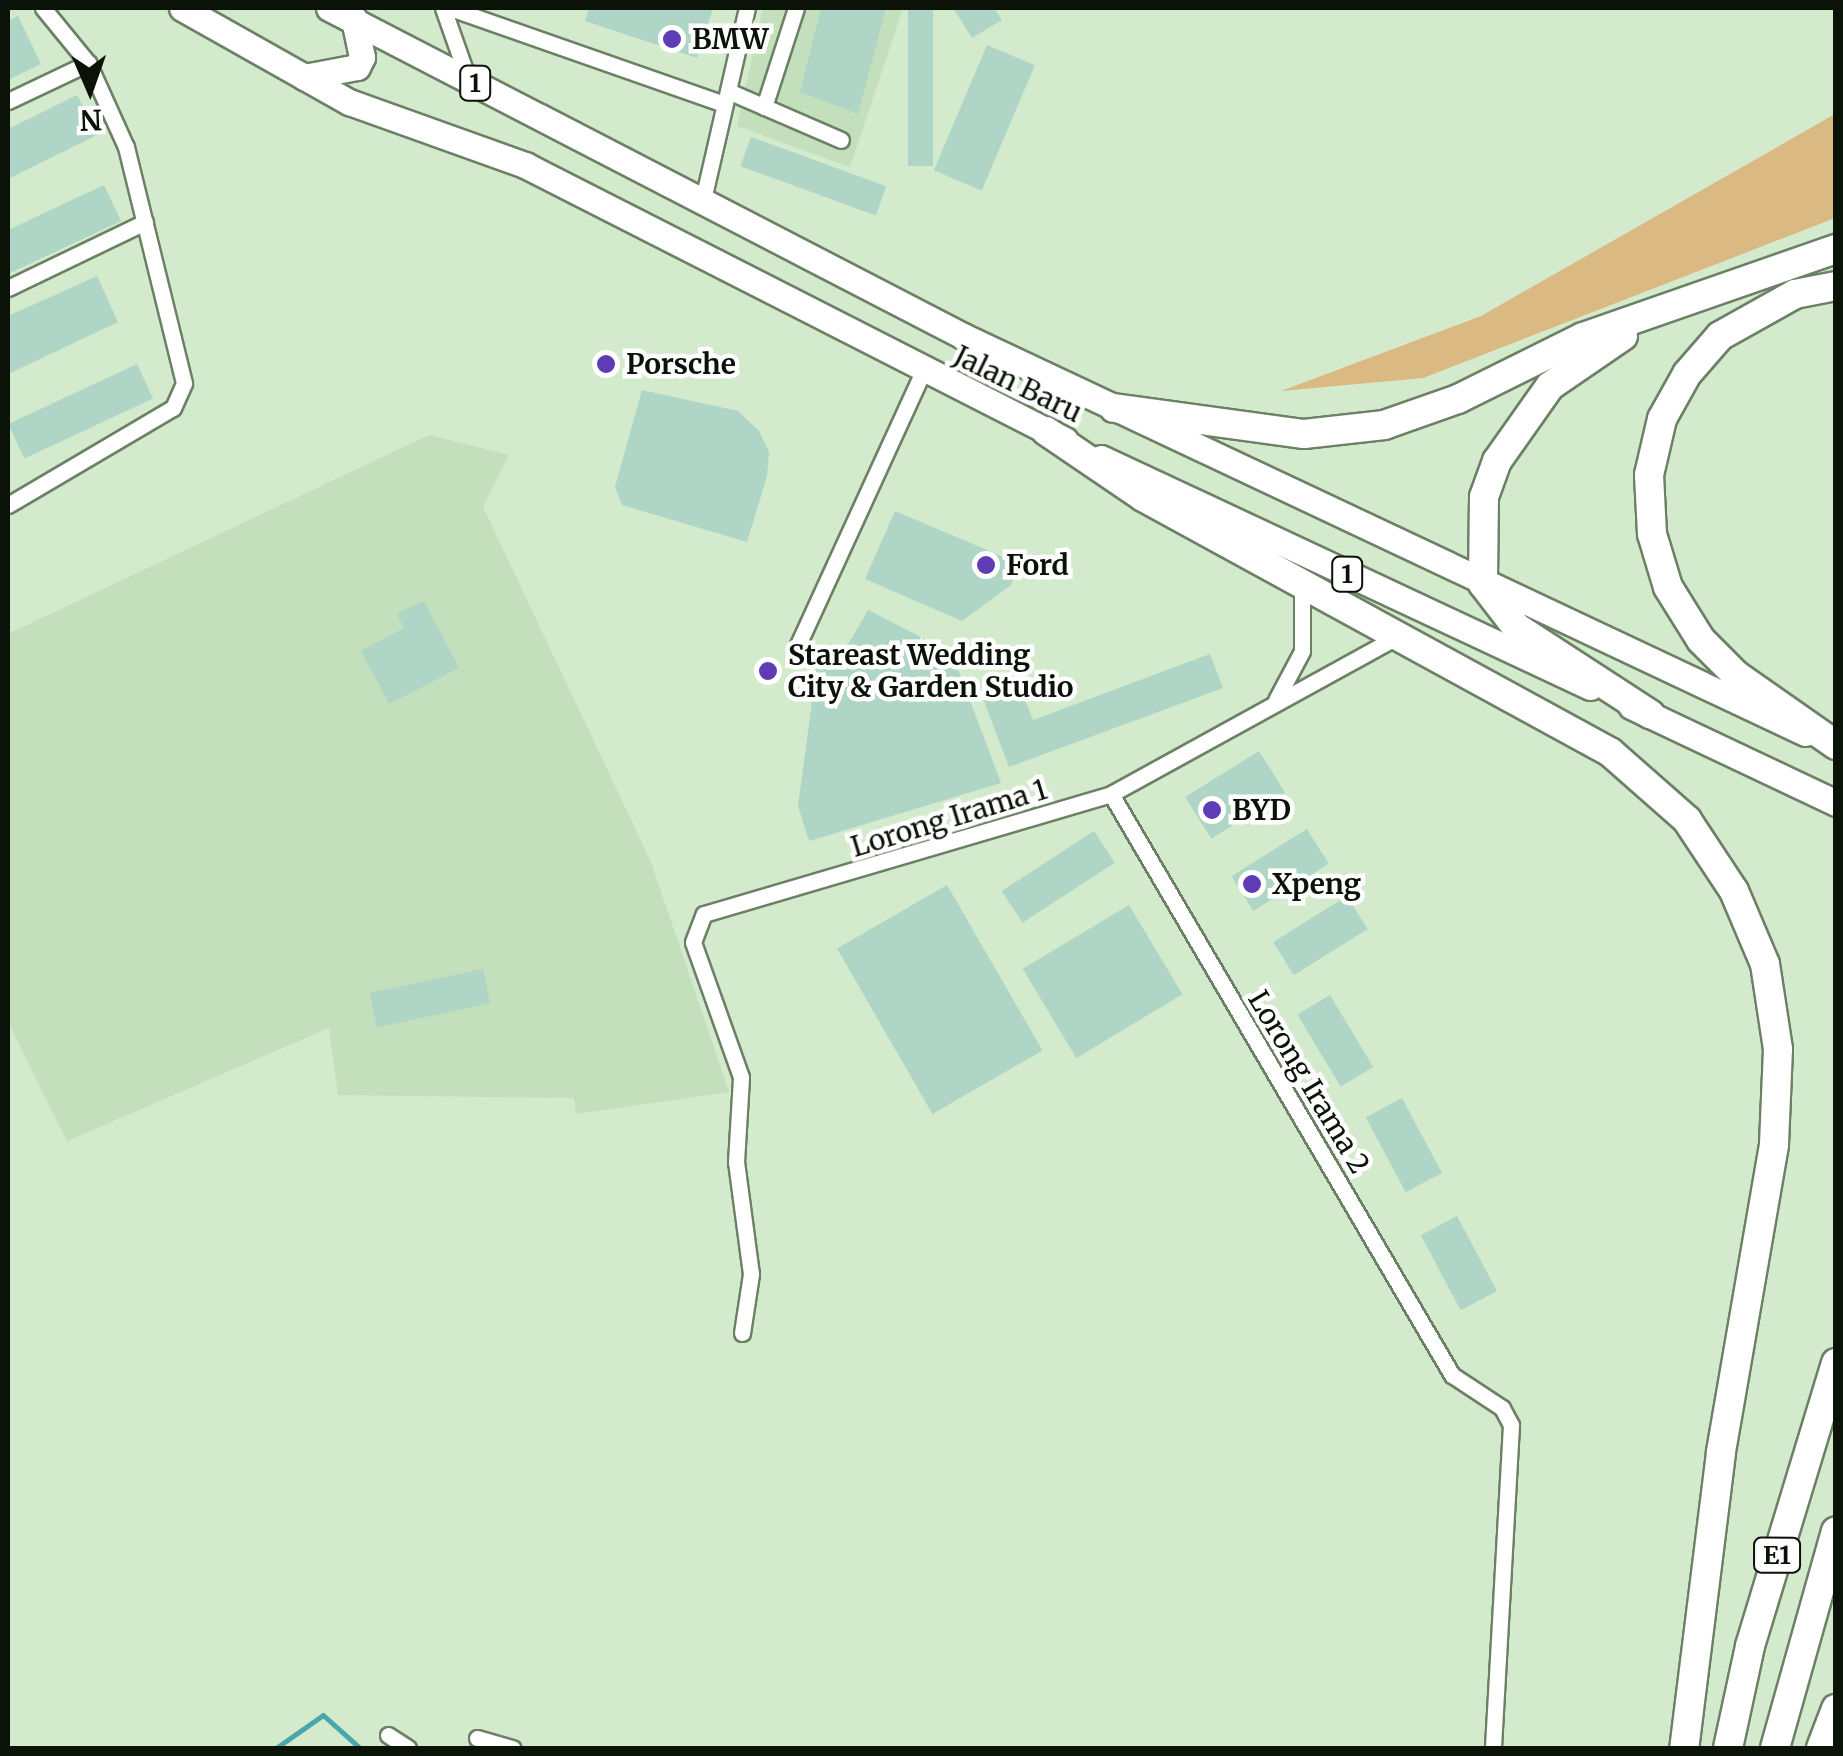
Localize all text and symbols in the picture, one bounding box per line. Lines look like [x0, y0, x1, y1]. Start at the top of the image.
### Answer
place label: BMW [692, 22, 768, 56]
marker: BMW [661, 28, 683, 50]
north arrow [40, 40, 140, 140]
road number: 1 [458, 63, 492, 103]
text: N [79, 102, 103, 138]
street label: Jalan Baru [948, 339, 1088, 429]
place label: Porsche [626, 347, 736, 381]
marker: Porsche [595, 353, 617, 375]
place label: Ford [1006, 548, 1069, 582]
marker: Ford [975, 554, 997, 576]
road number: 1 [1330, 554, 1364, 594]
place label: Stareast Wedding City & Garden Studio [788, 638, 1074, 704]
marker: Stareast Wedding City & Garden Studio [757, 660, 779, 682]
street label: Lorong Irama 1 [847, 772, 1051, 864]
place label: BYD [1232, 793, 1291, 827]
marker: BYD [1201, 799, 1223, 821]
place label: Xpeng [1272, 867, 1361, 901]
marker: Xpeng [1241, 873, 1263, 895]
street label: Lorong Irama 2 [1241, 985, 1377, 1179]
road number: E1 [1752, 1535, 1802, 1575]

